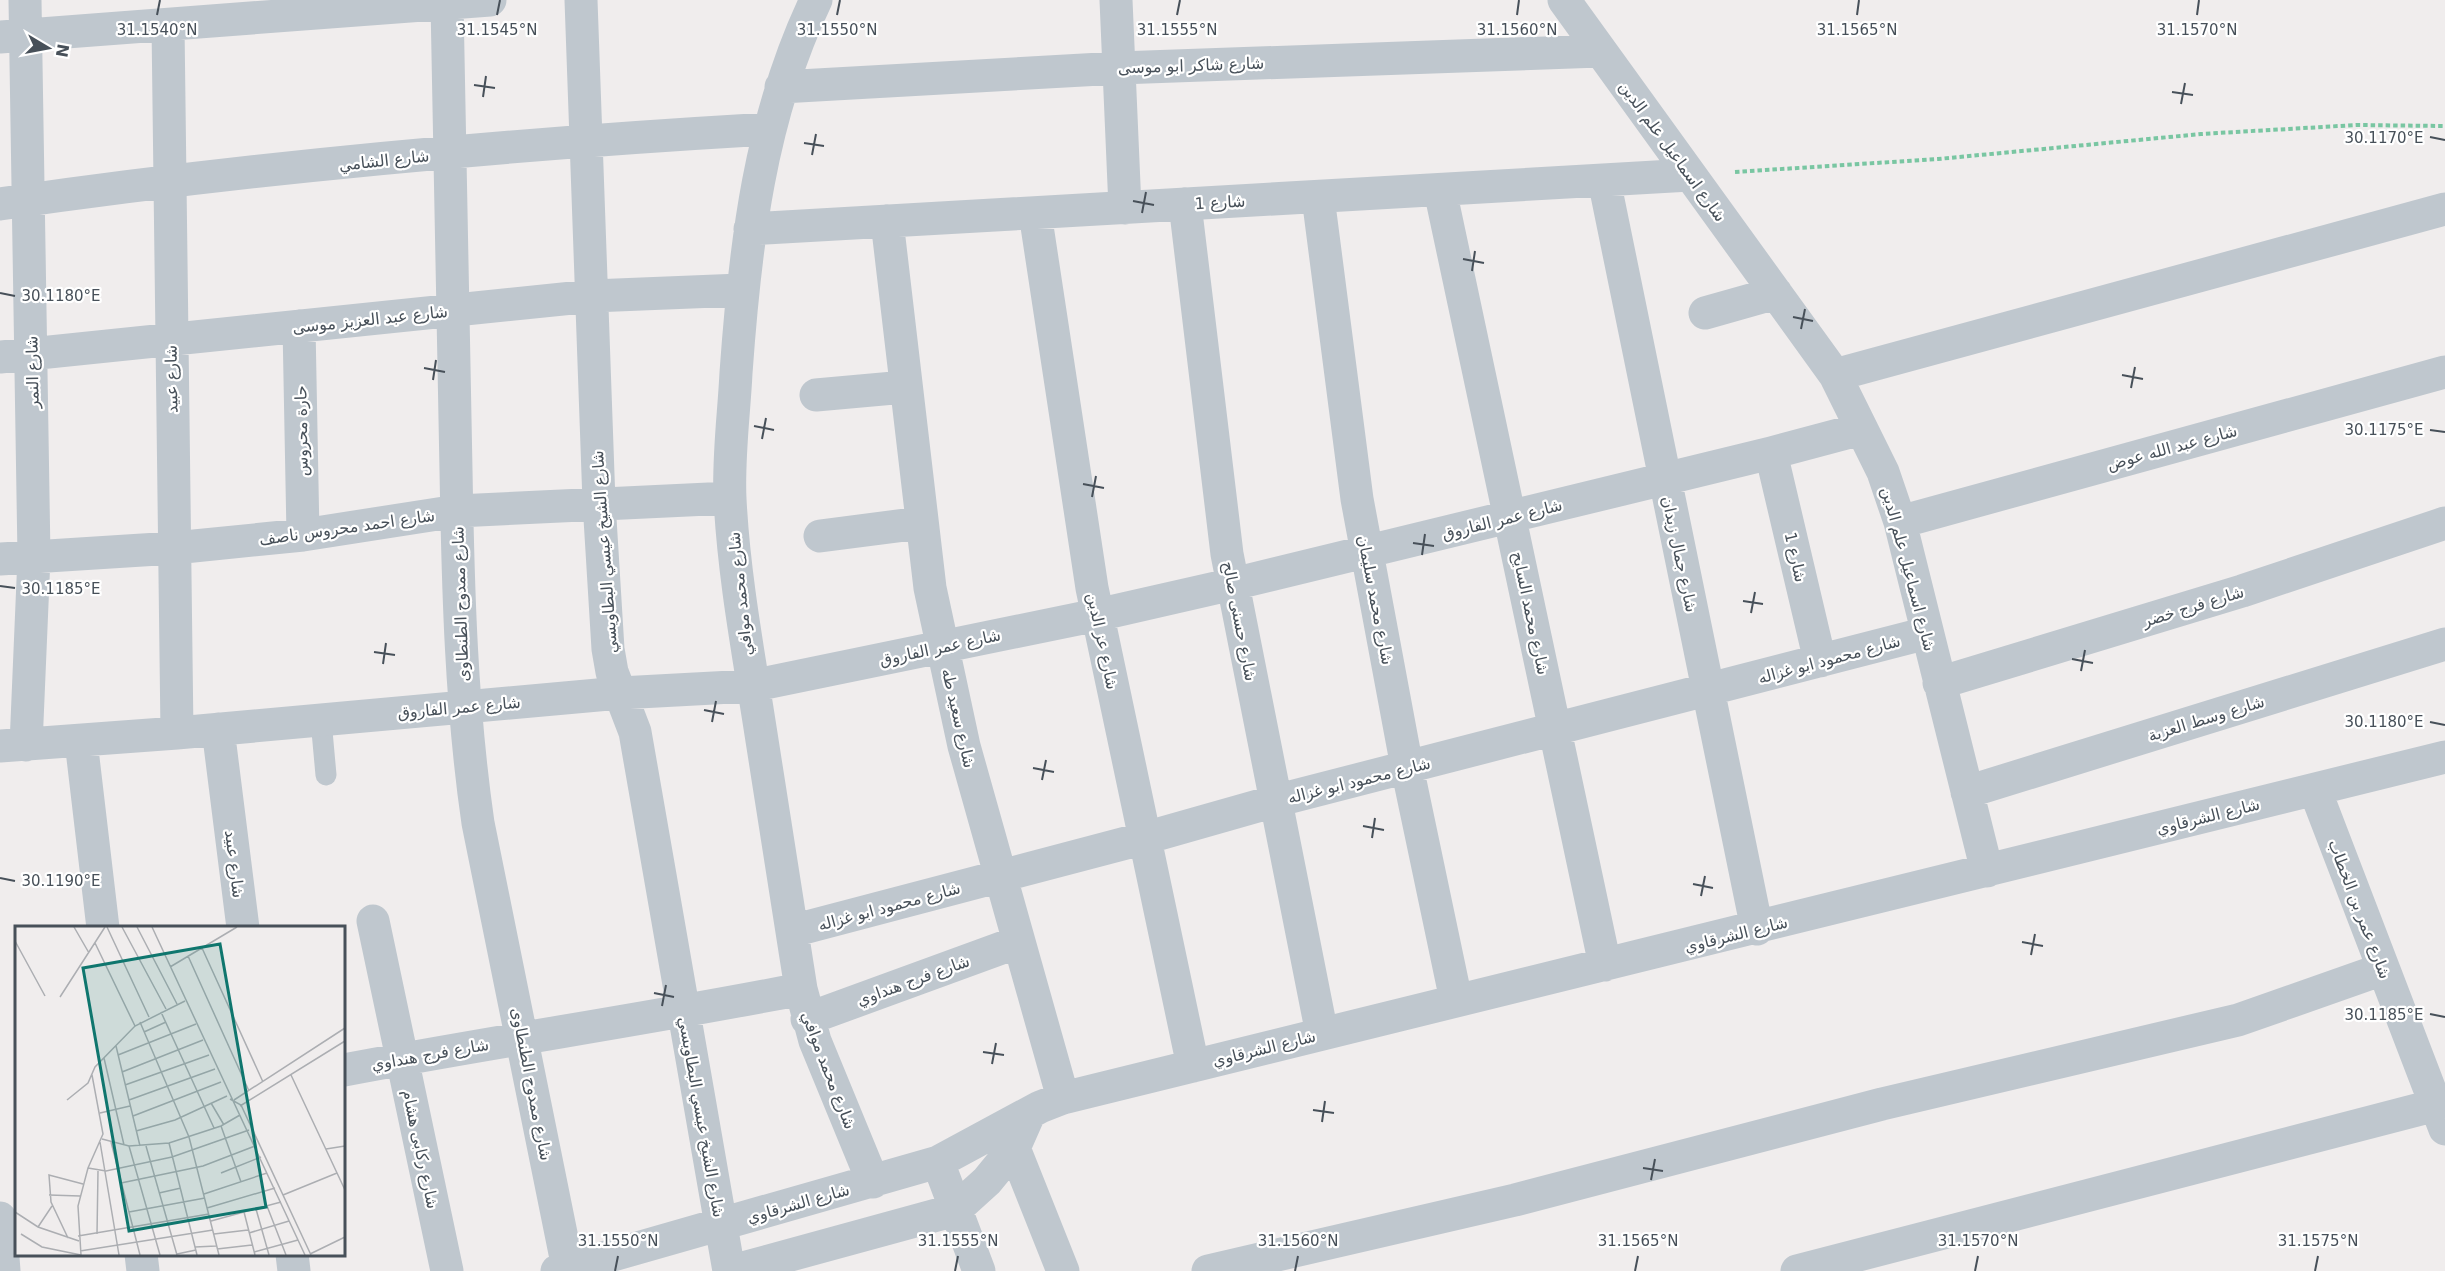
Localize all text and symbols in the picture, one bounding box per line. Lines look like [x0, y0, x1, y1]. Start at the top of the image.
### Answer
north arrow [18, 18, 78, 78]
text: 31.1540°N [117, 21, 197, 39]
text: 31.1545°N [457, 21, 537, 39]
text: 31.1550°N [797, 21, 877, 39]
text: 31.1555°N [1137, 21, 1217, 39]
text: 31.1560°N [1477, 21, 1557, 39]
text: 31.1565°N [1817, 21, 1897, 39]
text: 31.1570°N [2157, 21, 2237, 39]
text: N [52, 42, 73, 59]
street label: شارع شاكر ابو موسى [1118, 53, 1264, 79]
street label: شارع اسماعيل علم الدين [1614, 77, 1730, 226]
text: 30.1170°E [2344, 129, 2424, 147]
street label: شارع الشامي [338, 146, 430, 176]
street label: شارع 1 [1194, 192, 1246, 214]
text: 30.1180°E [21, 287, 101, 305]
street label: شارع عبد العزيز موسى [291, 302, 449, 338]
street label: شارع النمر [22, 335, 44, 410]
street label: شارع عبيد [161, 345, 183, 413]
street label: حارة محروس [291, 385, 313, 477]
street label: شارع عبد الله عوض [2105, 421, 2240, 475]
text: 30.1175°E [2344, 421, 2424, 439]
street label: شارع الشيخ عيسي البطاويسي [588, 450, 622, 654]
street label: شارع اسماعيل علم الدين [1876, 485, 1940, 654]
street label: شارع جمال زيدان [1657, 494, 1701, 614]
street label: شارع عمر الفاروق [1440, 495, 1565, 545]
street label: شارع احمد محروس ناصف [258, 506, 436, 550]
street label: شارع ممدوح الطنطاوى [448, 526, 474, 682]
street label: شارع 1 [1780, 530, 1810, 584]
street label: شارع محمد موافي [725, 531, 757, 657]
street label: شارع محمد سليمان [1353, 534, 1397, 667]
street label: شارع محمد السايح [1507, 550, 1553, 677]
street label: شارع حسنى صالح [1218, 560, 1260, 683]
text: 30.1185°E [21, 580, 101, 598]
street label: شارع فرج خضر [2139, 582, 2246, 632]
street label: شارع عز الدين [1082, 591, 1122, 691]
street label: شارع عمر الفاروق [878, 625, 1003, 671]
street label: شارع محمود ابو غزاله [1756, 631, 1903, 689]
street label: شارع سعيد طه [937, 667, 979, 770]
street label: شارع وسط العزبة [2146, 692, 2267, 746]
street label: شارع عمر الفاروق [397, 693, 521, 723]
text: 30.1180°E [2344, 713, 2424, 731]
street label: شارع محمود ابو غزاله [1286, 754, 1433, 808]
street label: شارع الشرقاوي [2154, 794, 2262, 839]
street label: شارع عبيد [220, 829, 248, 899]
street label: شارع عمر بن الخطاب [2323, 837, 2395, 982]
text: 30.1190°E [21, 872, 101, 890]
street label: شارع محمود ابو غزاله [816, 878, 963, 936]
street label: شارع الشرقاوي [1682, 912, 1790, 957]
inset map [15, 926, 345, 1256]
street label: شارع فرج هنداوي [854, 951, 973, 1011]
street label: شارع ممدوح الطنطاوى [506, 1006, 556, 1162]
text: 30.1185°E [2344, 1006, 2424, 1024]
street label: شارع محمد موافي [796, 1009, 860, 1132]
street label: شارع الشيخ عيسي البطاويسي [673, 1015, 729, 1219]
street label: شارع الشرقاوي [1210, 1026, 1318, 1071]
street label: شارع فرج هنداوي [370, 1035, 490, 1075]
street label: شارع ركابى هشام [398, 1088, 442, 1211]
street label: شارع الشرقاوي [745, 1180, 852, 1228]
text: 31.1550°N [578, 1232, 658, 1250]
text: 31.1555°N [918, 1232, 998, 1250]
text: 31.1560°N [1258, 1232, 1338, 1250]
text: 31.1565°N [1598, 1232, 1678, 1250]
text: 31.1570°N [1938, 1232, 2018, 1250]
text: 31.1575°N [2278, 1232, 2358, 1250]

